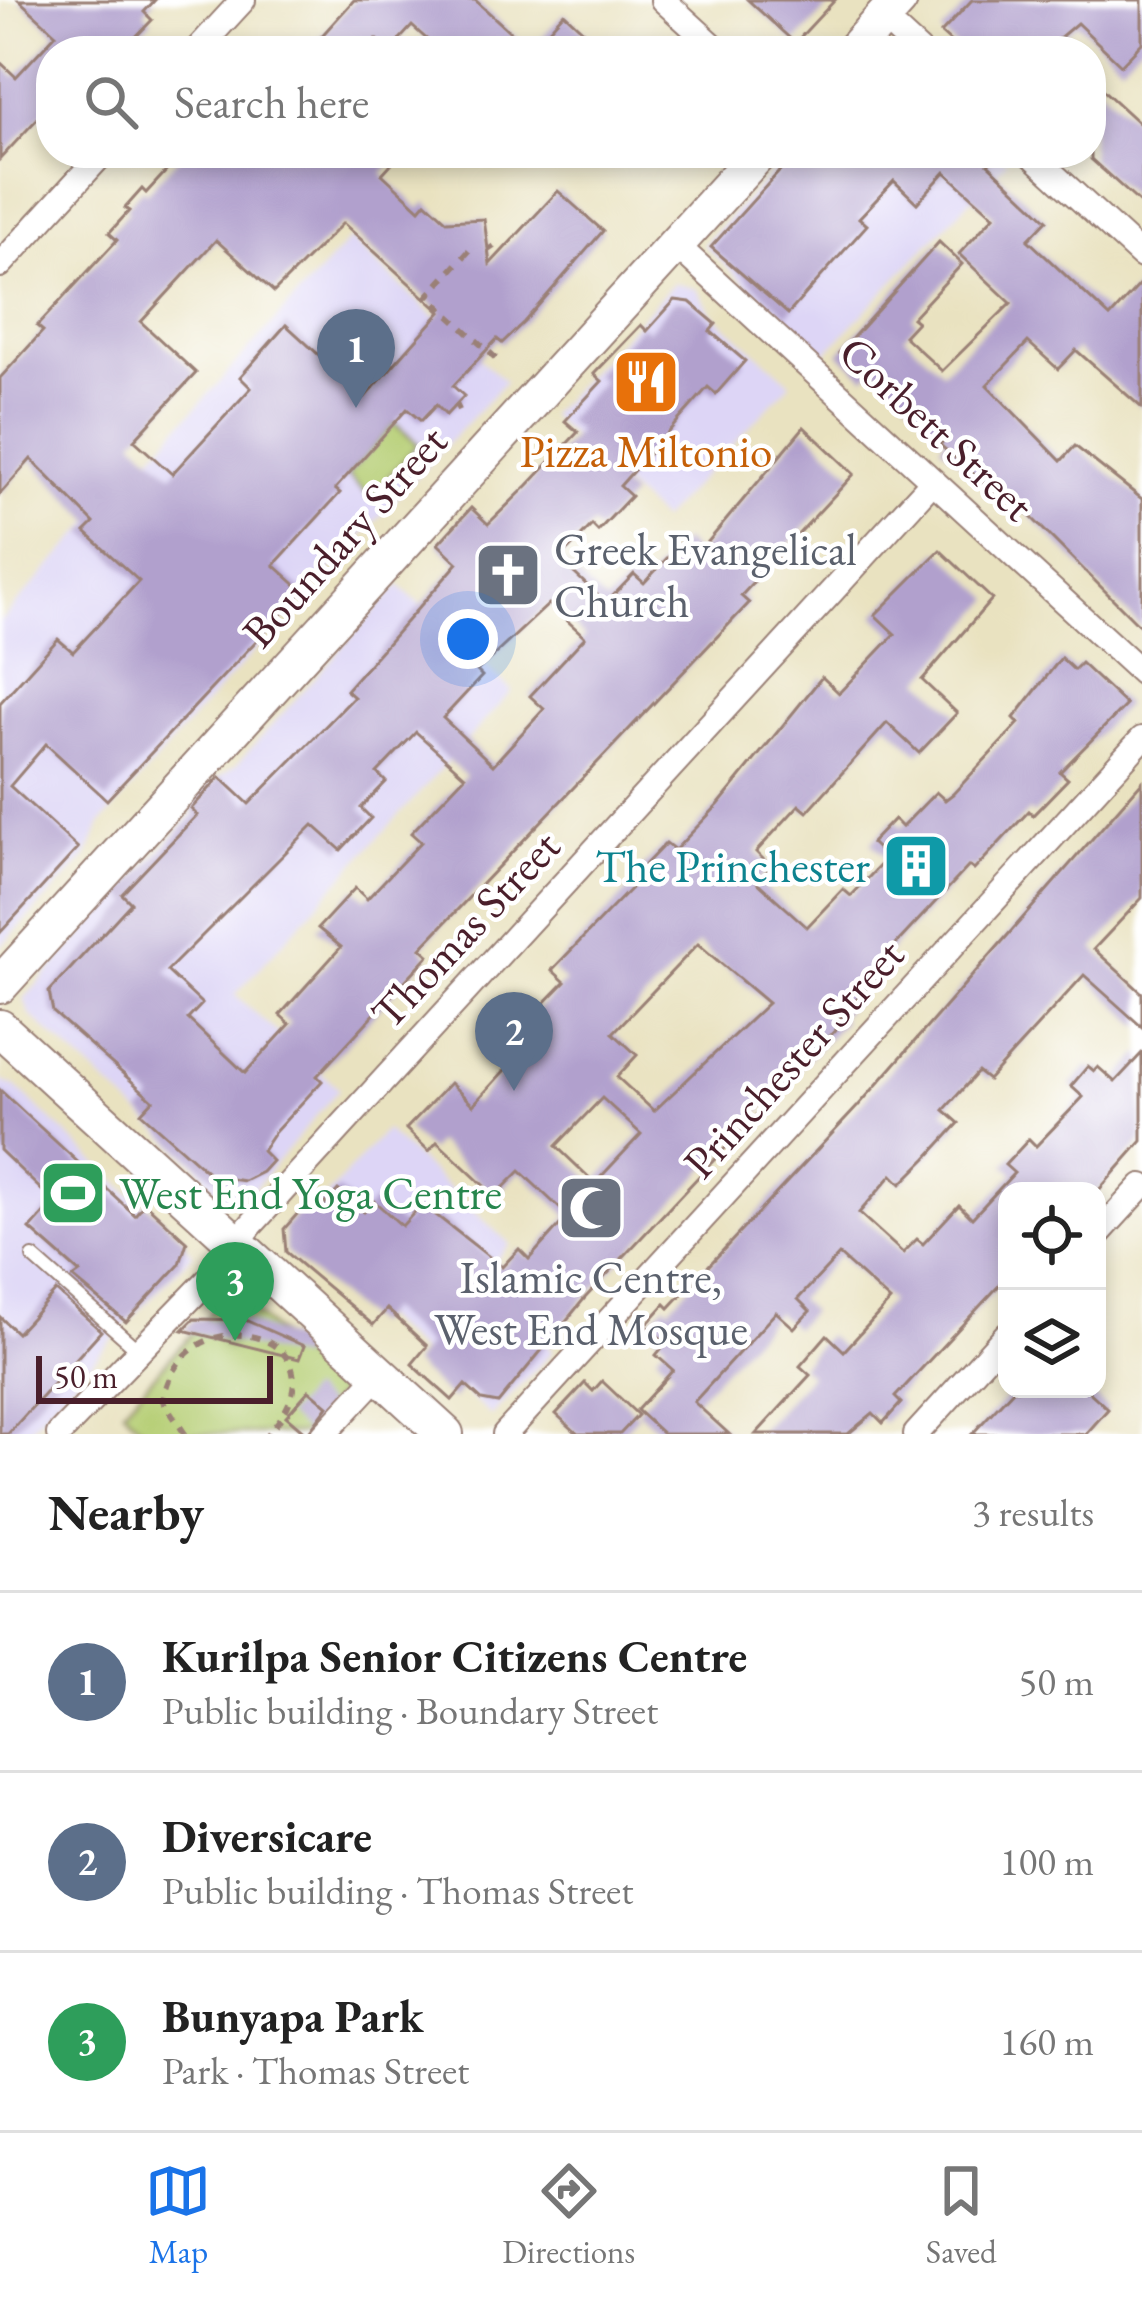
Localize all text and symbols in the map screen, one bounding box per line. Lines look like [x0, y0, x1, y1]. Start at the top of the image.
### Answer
search box [36, 36, 1106, 168]
icon: search [78, 69, 144, 135]
text: Search here [174, 73, 369, 131]
pin: 1 [317, 309, 395, 408]
street label: Corbett Street [827, 323, 1047, 533]
restaurant icon: Pizza Miltonio [611, 347, 681, 417]
street label: Boundary Street [229, 413, 459, 659]
place label: Pizza Miltonio [520, 422, 772, 480]
place label: Greek Evangelical Church [554, 520, 857, 630]
church icon: Greek Evangelical Church [473, 540, 543, 610]
your location [438, 609, 498, 669]
street label: Thomas Street [358, 817, 572, 1041]
building icon: The Princhester [881, 831, 951, 901]
place label: The Princhester [595, 837, 870, 895]
street label: Princhester Street [670, 926, 916, 1190]
pin: 2 [475, 992, 553, 1091]
sports icon: West End Yoga Centre [38, 1158, 108, 1228]
place label: West End Yoga Centre [119, 1164, 502, 1222]
mosque icon: Islamic Centre, West End Mosque [556, 1173, 626, 1243]
map controls [998, 1182, 1106, 1398]
button: locate [998, 1182, 1106, 1290]
pin: 3 [196, 1242, 274, 1341]
place label: Islamic Centre, West End Mosque [434, 1248, 748, 1358]
button: layers [998, 1290, 1106, 1398]
scale bar [36, 1350, 273, 1403]
text: 50 m [54, 1355, 118, 1398]
text: Nearby [48, 1479, 204, 1545]
text: 3 results [972, 1487, 1094, 1538]
text: Kurilpa Senior Citizens Centre [162, 1627, 747, 1685]
text: 1 [77, 1656, 97, 1707]
text: 50 m [1018, 1656, 1094, 1707]
text: Public building · Boundary Street [162, 1685, 658, 1736]
text: Diversicare [162, 1807, 372, 1865]
text: 2 [77, 1836, 97, 1887]
text: 100 m [1000, 1836, 1094, 1887]
text: Public building · Thomas Street [162, 1865, 633, 1916]
text: Bunyapa Park [162, 1987, 424, 2045]
text: 3 [77, 2016, 97, 2067]
text: 160 m [1000, 2016, 1094, 2067]
text: Park · Thomas Street [162, 2045, 469, 2096]
tab: Map [145, 2158, 211, 2273]
tab: Directions [502, 2158, 635, 2273]
tab: Saved [926, 2158, 997, 2273]

